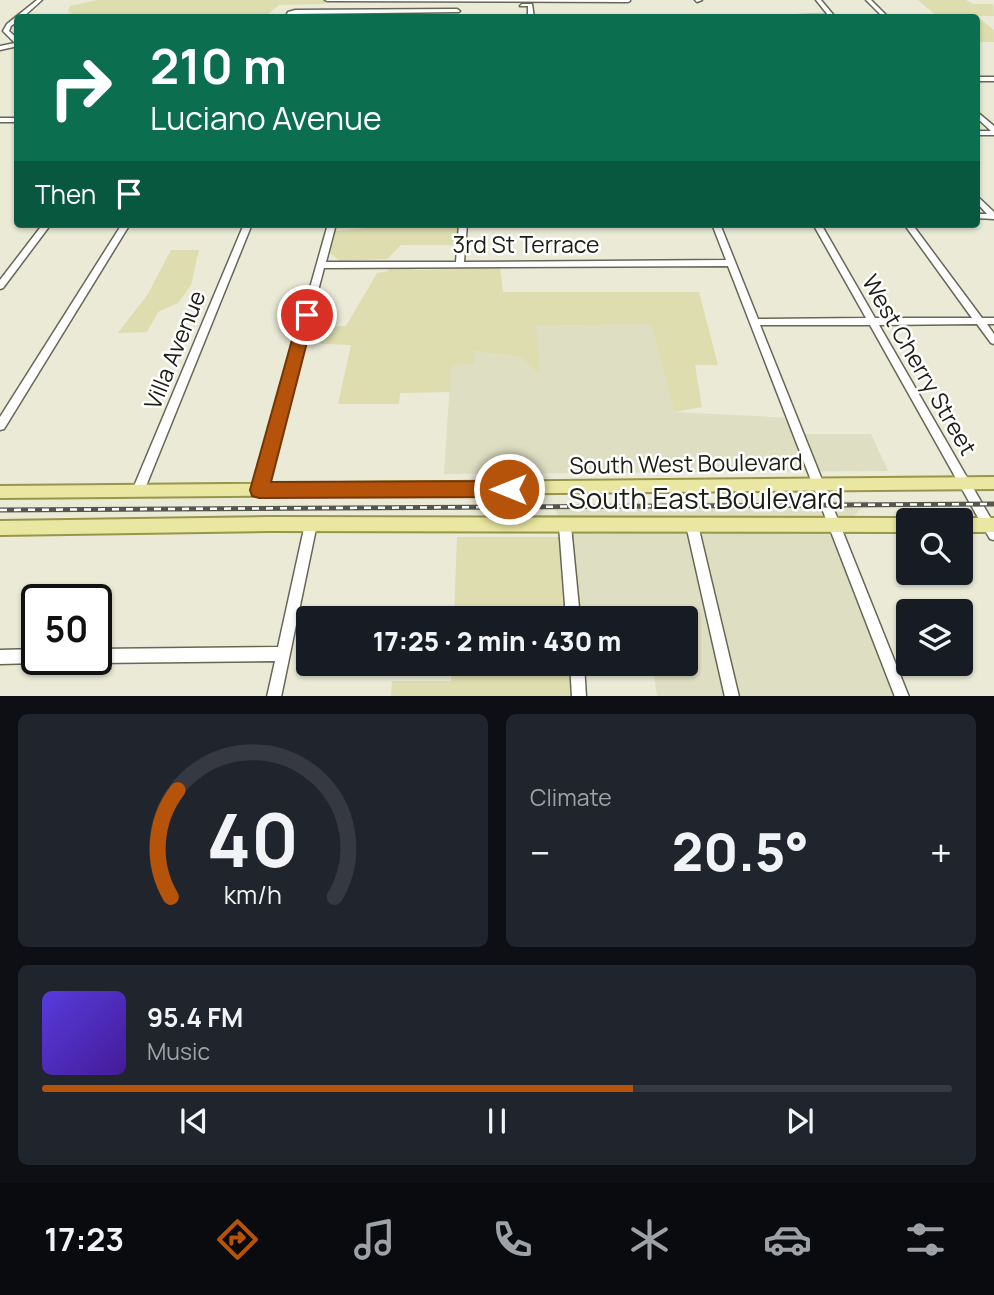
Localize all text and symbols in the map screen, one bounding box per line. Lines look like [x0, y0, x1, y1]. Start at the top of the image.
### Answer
text: 210 m [150, 32, 287, 99]
icon: right [35, 42, 126, 133]
text: Luciano Avenue [150, 96, 382, 140]
icon: arrive [110, 175, 148, 213]
text: Then [35, 176, 96, 212]
street label: 3rd St Terrace [452, 228, 600, 260]
street label: West Cherry Street [855, 268, 985, 461]
street label: Villa Avenue [136, 285, 212, 414]
pin [277, 285, 337, 345]
icon: arrive [288, 296, 326, 334]
street label: South West Boulevard [569, 445, 803, 481]
position arrow [472, 452, 546, 526]
street label: South East Boulevard [569, 479, 843, 517]
map controls [896, 508, 973, 676]
button: search [896, 508, 973, 585]
speed limit sign: 50 [21, 584, 112, 675]
button: layers [896, 599, 973, 676]
text: 17:25 · 2 min · 430 m [373, 623, 621, 659]
text: Climate [530, 781, 612, 813]
text: 40 [207, 789, 299, 889]
text: 20.5° [672, 816, 809, 887]
text: − [530, 826, 551, 878]
text: + [930, 826, 952, 878]
text: km/h [224, 876, 282, 911]
text: 95.4 FM [147, 999, 243, 1035]
text: Music [147, 1035, 210, 1067]
icon: previous [175, 1102, 213, 1140]
icon: pause [478, 1102, 516, 1140]
icon: next [781, 1102, 819, 1140]
icon: directions [213, 1215, 262, 1264]
icon: music [350, 1215, 399, 1264]
icon: phone [488, 1215, 537, 1264]
icon: climate [625, 1215, 674, 1264]
icon: car [763, 1215, 812, 1264]
icon: filters [901, 1215, 950, 1264]
text: 17:23 [44, 1217, 124, 1261]

